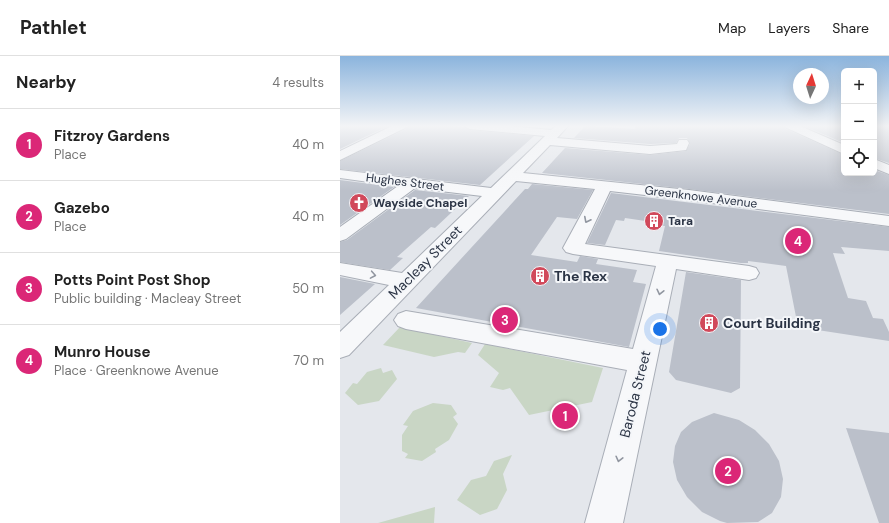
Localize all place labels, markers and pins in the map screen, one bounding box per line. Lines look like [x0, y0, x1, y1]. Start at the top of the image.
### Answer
church icon: Wayside Chapel [348, 192, 370, 214]
place label: Wayside Chapel [373, 195, 467, 211]
building icon: Tara [643, 210, 665, 232]
place label: Tara [668, 213, 693, 229]
pin: 4 [785, 226, 811, 256]
building icon: The Rex [529, 265, 551, 287]
place label: The Rex [554, 267, 607, 285]
pin: 3 [492, 305, 518, 335]
building icon: Court Building [698, 312, 720, 334]
place label: Court Building [723, 314, 821, 332]
pin: 1 [552, 401, 578, 431]
pin: 2 [715, 456, 741, 486]

